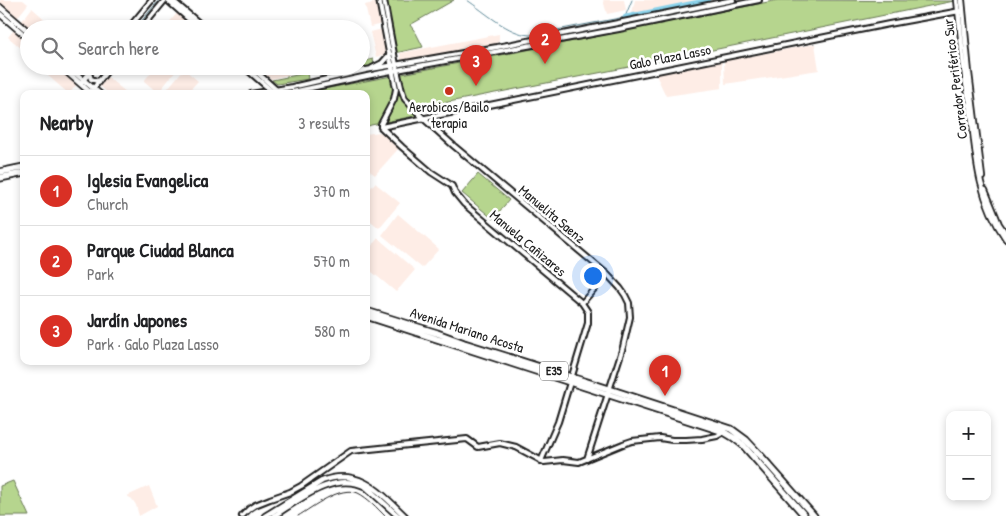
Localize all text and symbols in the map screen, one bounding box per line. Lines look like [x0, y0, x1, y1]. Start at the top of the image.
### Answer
street label: Corredor Periférico Sur [938, 17, 971, 140]
search box [20, 20, 370, 75]
pin: 2 [529, 23, 561, 64]
icon: search [38, 34, 66, 62]
text: Search here [78, 35, 159, 61]
street label: Galo Plaza Lasso [628, 39, 713, 74]
pin: 3 [460, 45, 492, 86]
marker: Aerobicos/Bailo terapia [443, 85, 455, 97]
place label: Aerobicos/Bailo terapia [409, 97, 489, 133]
text: Nearby [40, 108, 93, 137]
text: 3 results [298, 112, 350, 134]
text: Iglesia Evangelica [87, 167, 208, 193]
text: 1 [53, 180, 59, 202]
text: 370 m [313, 180, 350, 202]
street label: Manuelita Saenz [515, 180, 590, 247]
text: Church [87, 193, 128, 215]
street label: Manuela Cañizares [486, 205, 571, 280]
text: Parque Ciudad Blanca [87, 237, 234, 263]
text: 2 [52, 250, 60, 272]
text: 570 m [314, 250, 350, 272]
text: Park [87, 263, 114, 285]
your location [580, 263, 606, 289]
street label: Avenida Mariano Acosta [408, 302, 527, 357]
text: Jardín Japones [87, 307, 187, 333]
text: 3 [52, 320, 60, 342]
text: 580 m [315, 320, 350, 342]
text: Park · Galo Plaza Lasso [87, 333, 219, 355]
pin: 1 [649, 355, 681, 396]
road number: E35 [540, 362, 568, 381]
map controls [946, 411, 991, 501]
button: + [946, 411, 991, 456]
button: − [946, 456, 991, 501]

